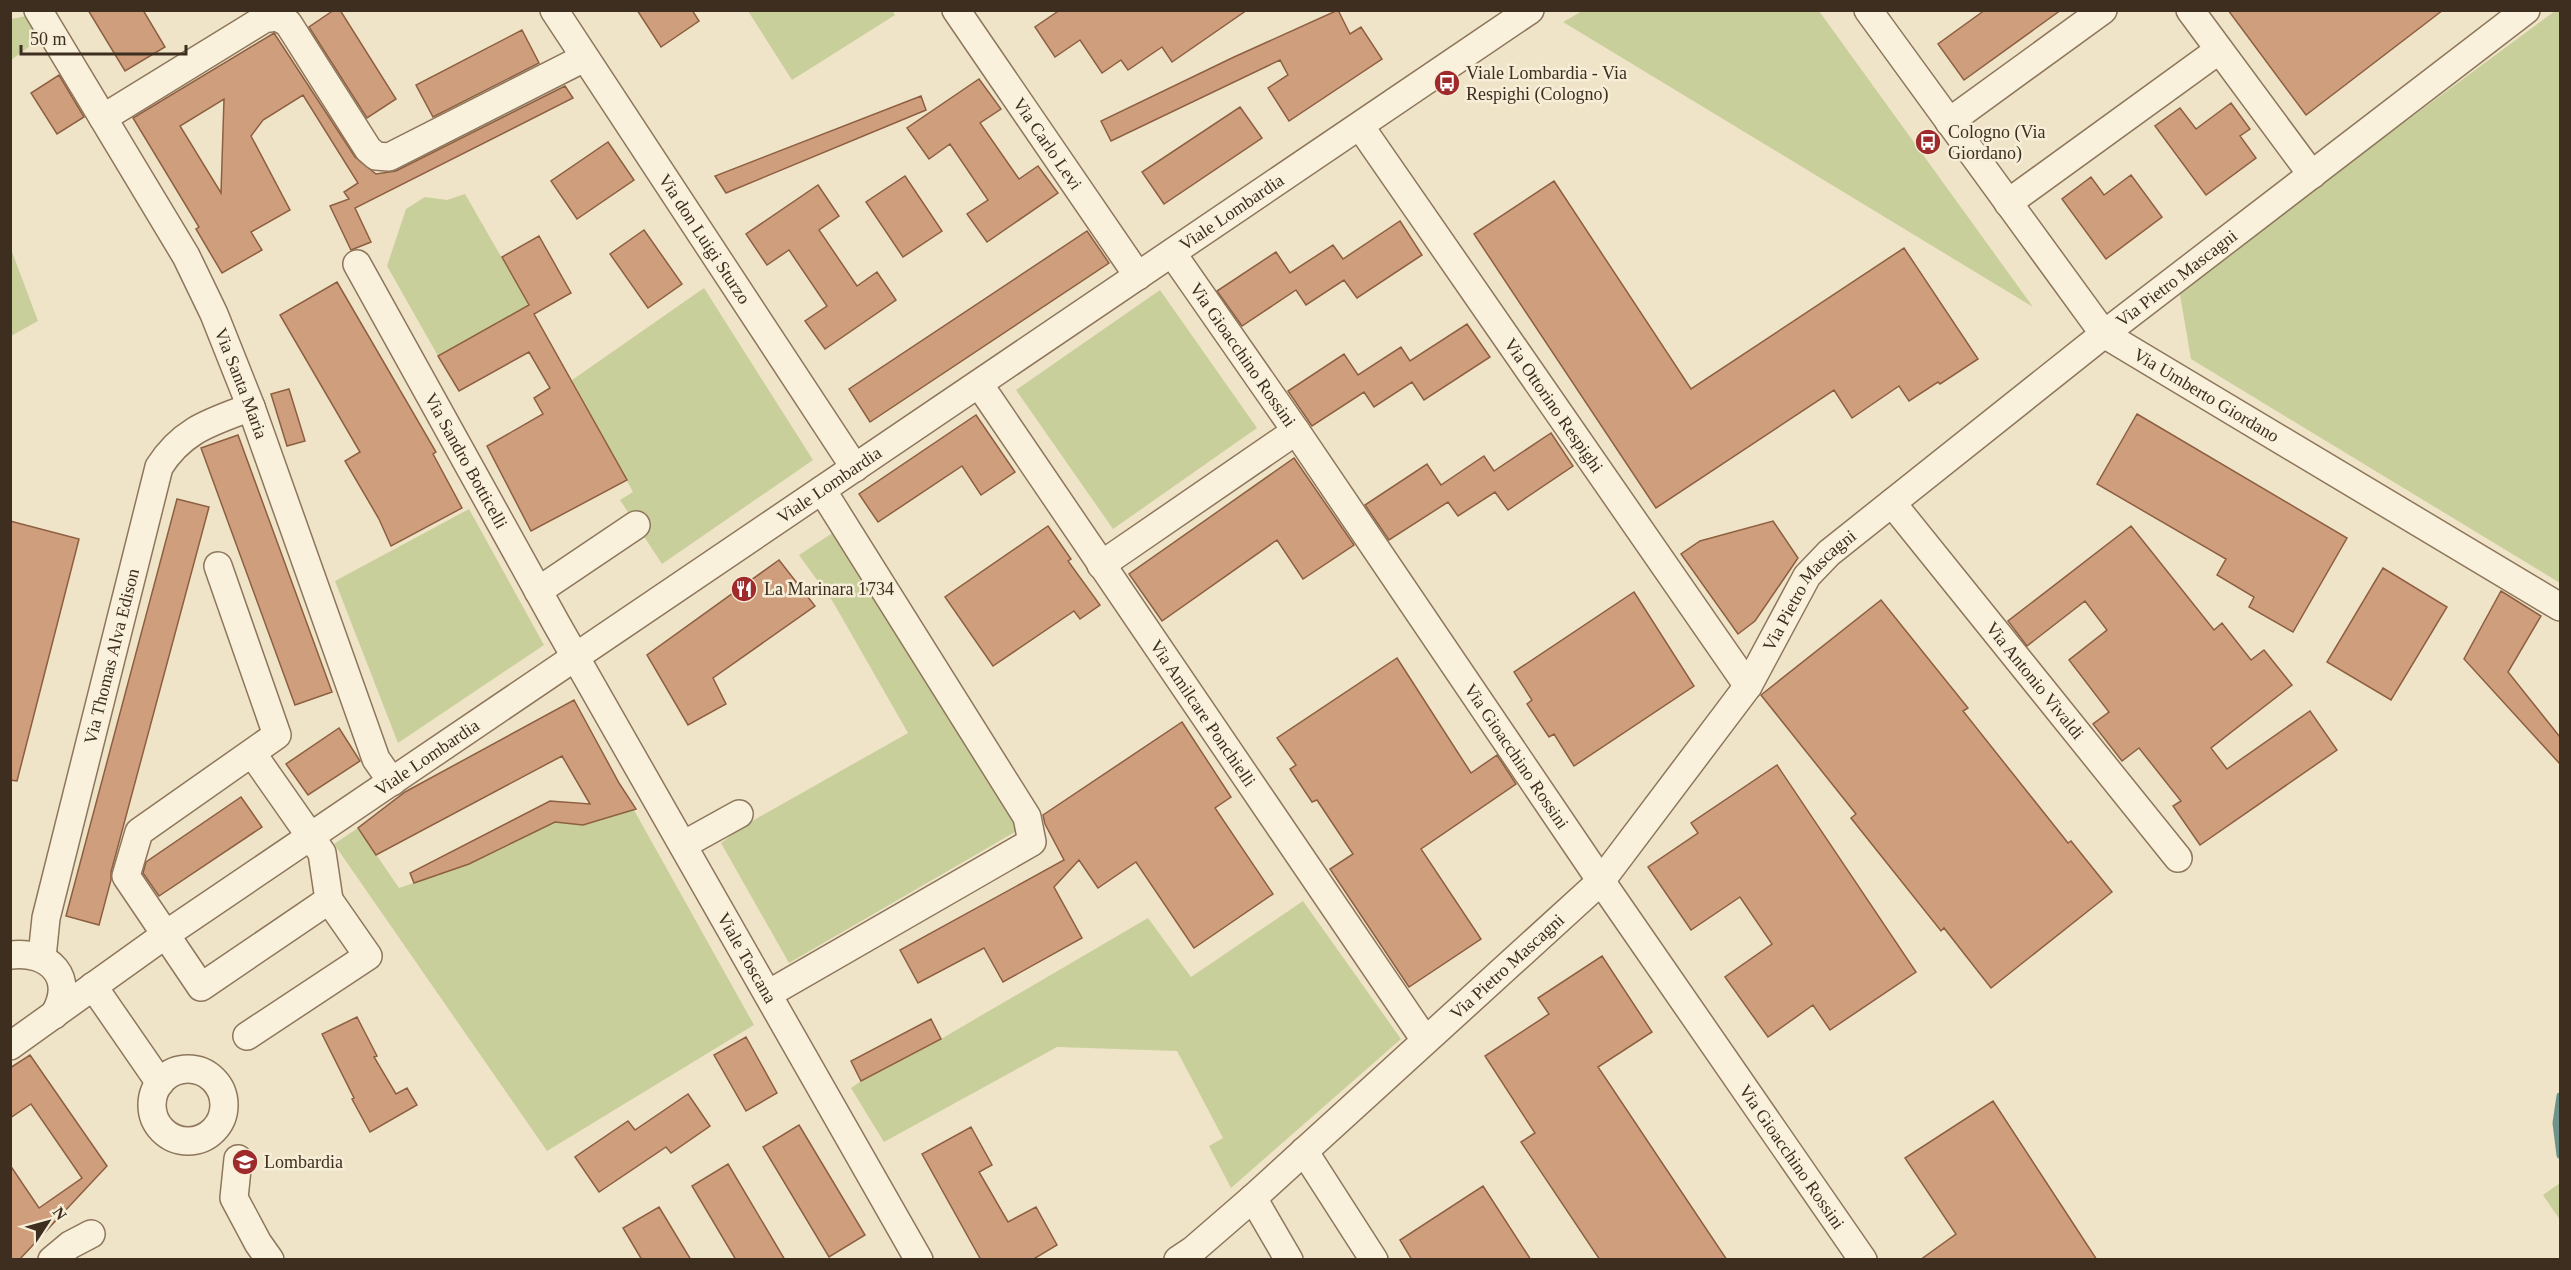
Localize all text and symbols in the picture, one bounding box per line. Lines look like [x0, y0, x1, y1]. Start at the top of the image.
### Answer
scale bar [21, 18, 186, 56]
text: 50 m [30, 29, 67, 49]
place label: Viale Lombardia - Via Respighi (Cologno) [1466, 63, 1627, 105]
bus stop icon: Viale Lombardia - Via Respighi (Cologno) [1432, 68, 1462, 98]
street label: Via Carlo Levi [1009, 94, 1086, 193]
place label: Cologno (Via Giordano) [1948, 122, 2045, 164]
bus stop icon: Cologno (Via Giordano) [1913, 127, 1943, 157]
street label: Via don Luigi Sturzo [655, 170, 754, 308]
street label: Viale Lombardia [1176, 170, 1287, 255]
street label: Via Pietro Mascagni [2112, 226, 2241, 331]
street label: Via Gioacchino Rossini [1186, 279, 1300, 431]
street label: Via Santa Maria [211, 325, 271, 441]
street label: Via Ottorino Respighi [1500, 334, 1607, 477]
street label: Via Umberto Giordano [2130, 344, 2283, 446]
street label: Via Sandro Botticelli [420, 389, 512, 532]
street label: Viale Lombardia [773, 443, 885, 527]
street label: Via Pietro Mascagni [1759, 526, 1860, 654]
street label: Via Thomas Alva Edison [80, 566, 143, 746]
restaurant icon: La Marinara 1734 [729, 574, 759, 604]
place label: La Marinara 1734 [764, 579, 894, 599]
street label: Via Antonio Vivaldi [1982, 618, 2088, 743]
street label: Via Amilcare Ponchielli [1146, 636, 1260, 790]
street label: Via Gioacchino Rossini [1460, 680, 1573, 833]
street label: Viale Lombardia [371, 715, 483, 800]
street label: Viale Toscana [713, 909, 781, 1007]
street label: Via Pietro Mascagni [1446, 910, 1568, 1024]
street label: Via Gioacchino Rossini [1735, 1081, 1849, 1233]
school or university icon: Lombardia [230, 1147, 260, 1177]
place label: Lombardia [264, 1152, 343, 1172]
north arrow [18, 1192, 78, 1252]
text: N [49, 1204, 70, 1224]

